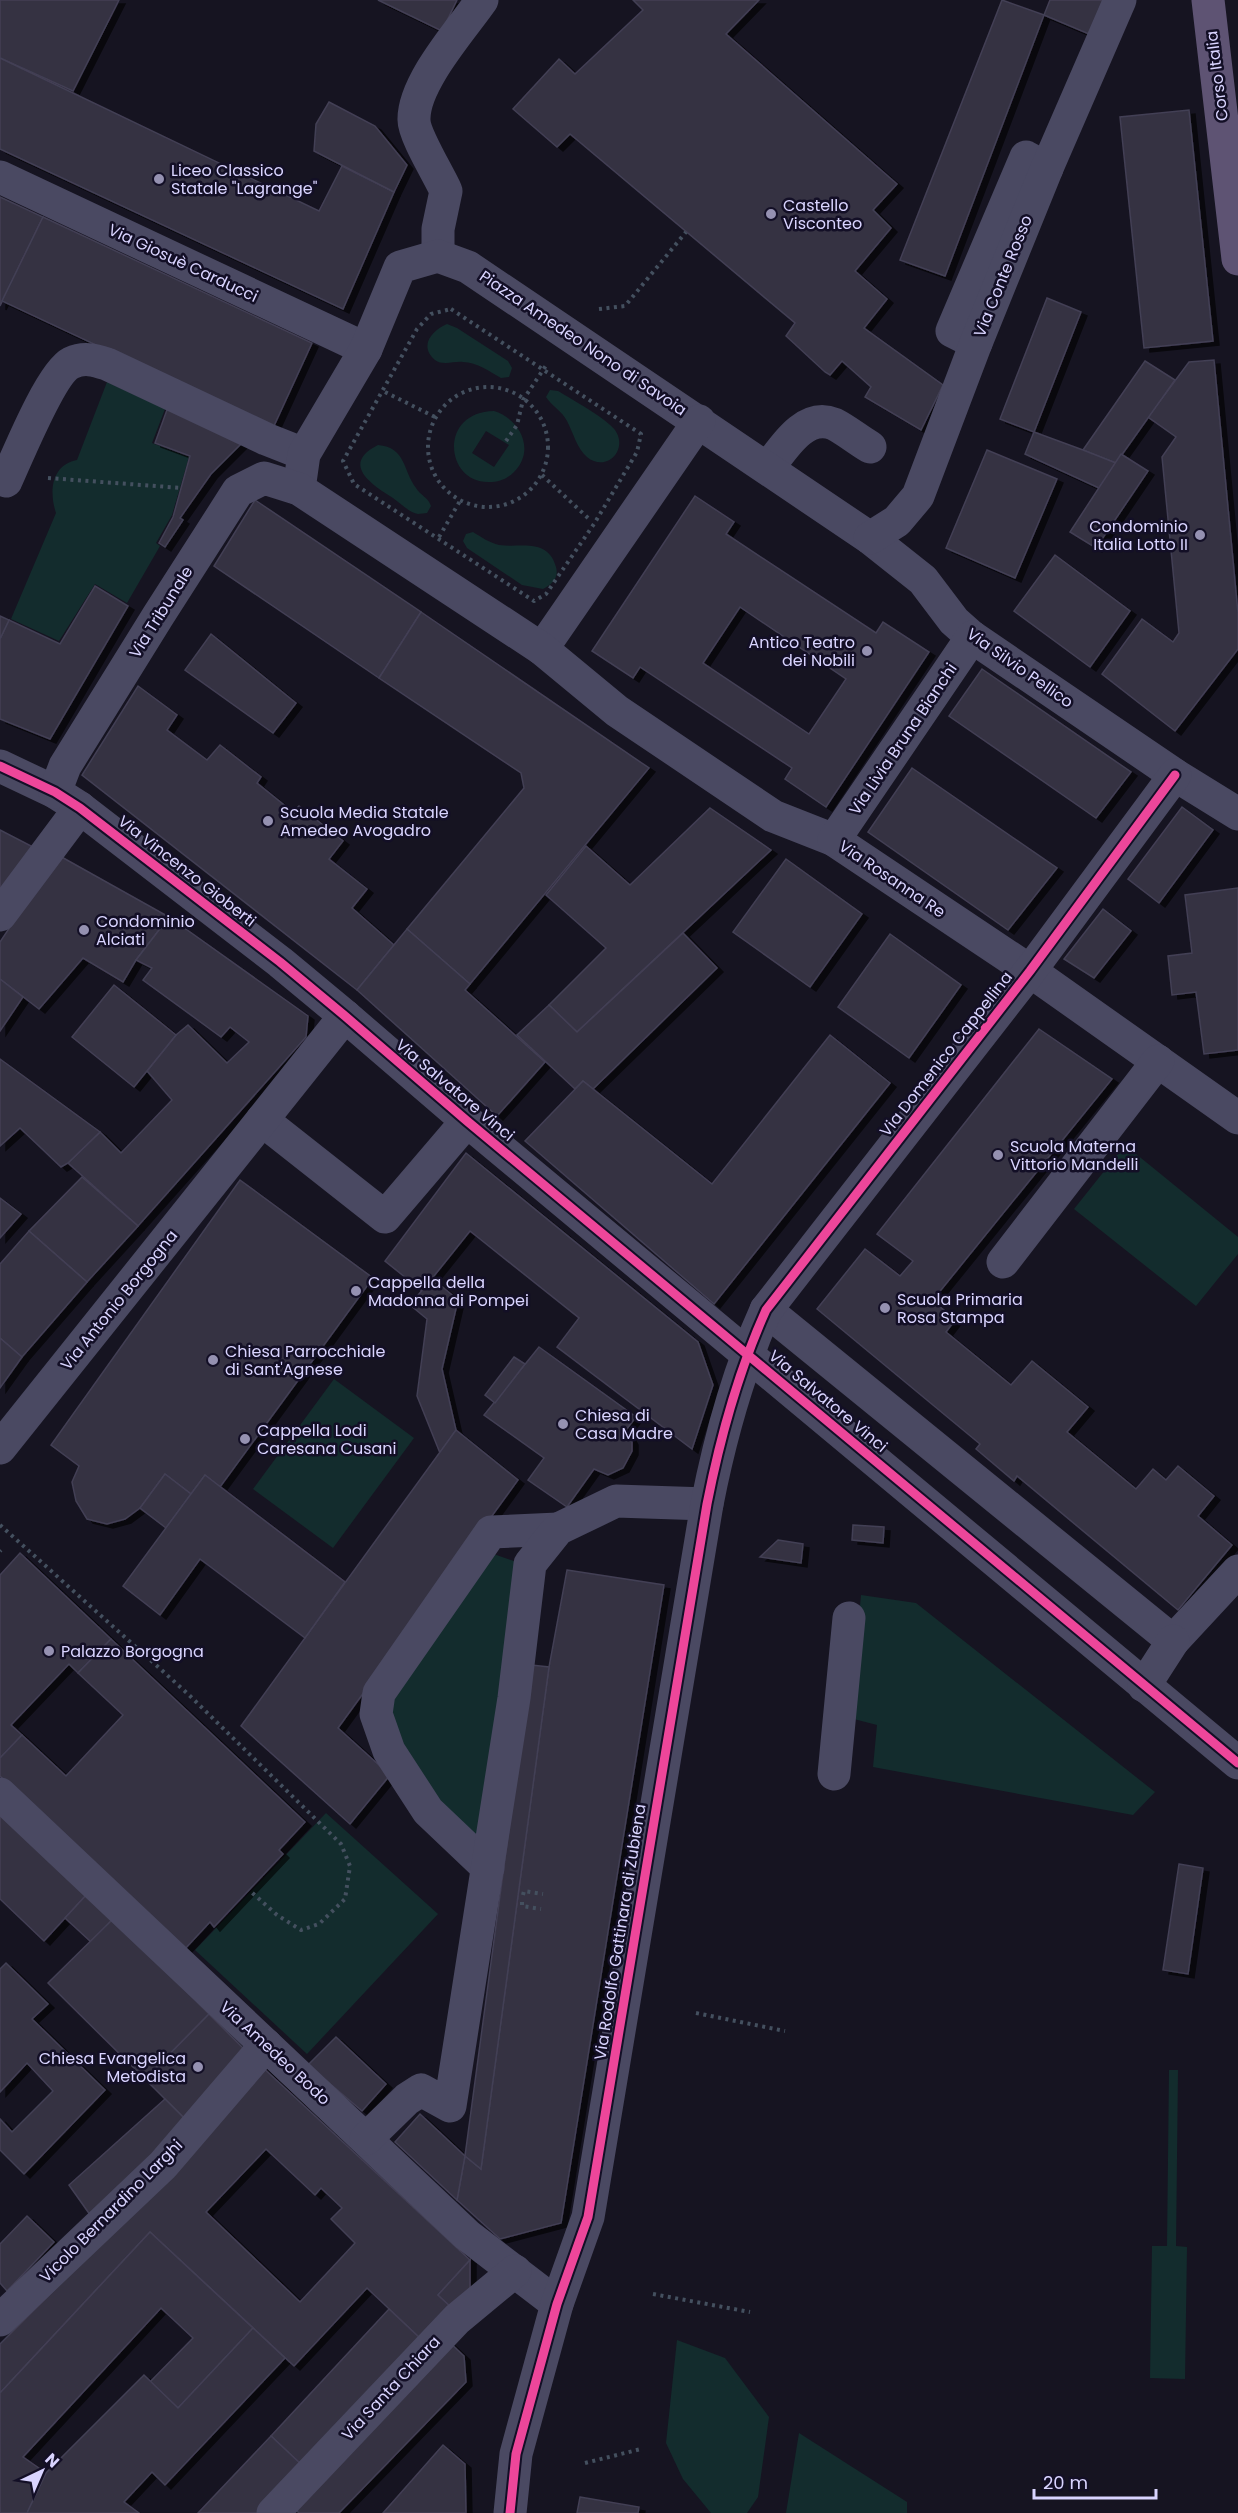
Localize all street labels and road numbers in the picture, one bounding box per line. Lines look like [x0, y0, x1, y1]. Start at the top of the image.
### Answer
street label: Corso Italia [1200, 30, 1234, 122]
street label: Via Conte Rosso [968, 212, 1038, 340]
street label: Via Giosuè Carducci [104, 218, 262, 308]
street label: Piazza Amedeo Nono di Savoia [475, 265, 691, 421]
street label: Via Tribunale [124, 562, 198, 662]
street label: Via Silvio Pellico [962, 623, 1078, 713]
street label: Via Livia Bruna Bianchi [843, 658, 963, 820]
street label: Via Vincenzo Gioberti [113, 810, 261, 932]
street label: Via Rosanna Re [834, 835, 950, 923]
street label: Via Domenico Cappellina [874, 967, 1018, 1141]
street label: Via Salvatore Vinci [391, 1033, 519, 1147]
street label: Via Antonio Borgogna [55, 1225, 183, 1375]
street label: Via Salvatore Vinci [764, 1344, 892, 1458]
street label: Via Rodolfo Gattinara di Zubiena [588, 1802, 652, 2062]
street label: Via Amedeo Bodo [215, 1996, 335, 2110]
street label: Vicolo Bernardino Larghi [34, 2134, 188, 2288]
street label: Via Santa Chiara [336, 2331, 446, 2445]

